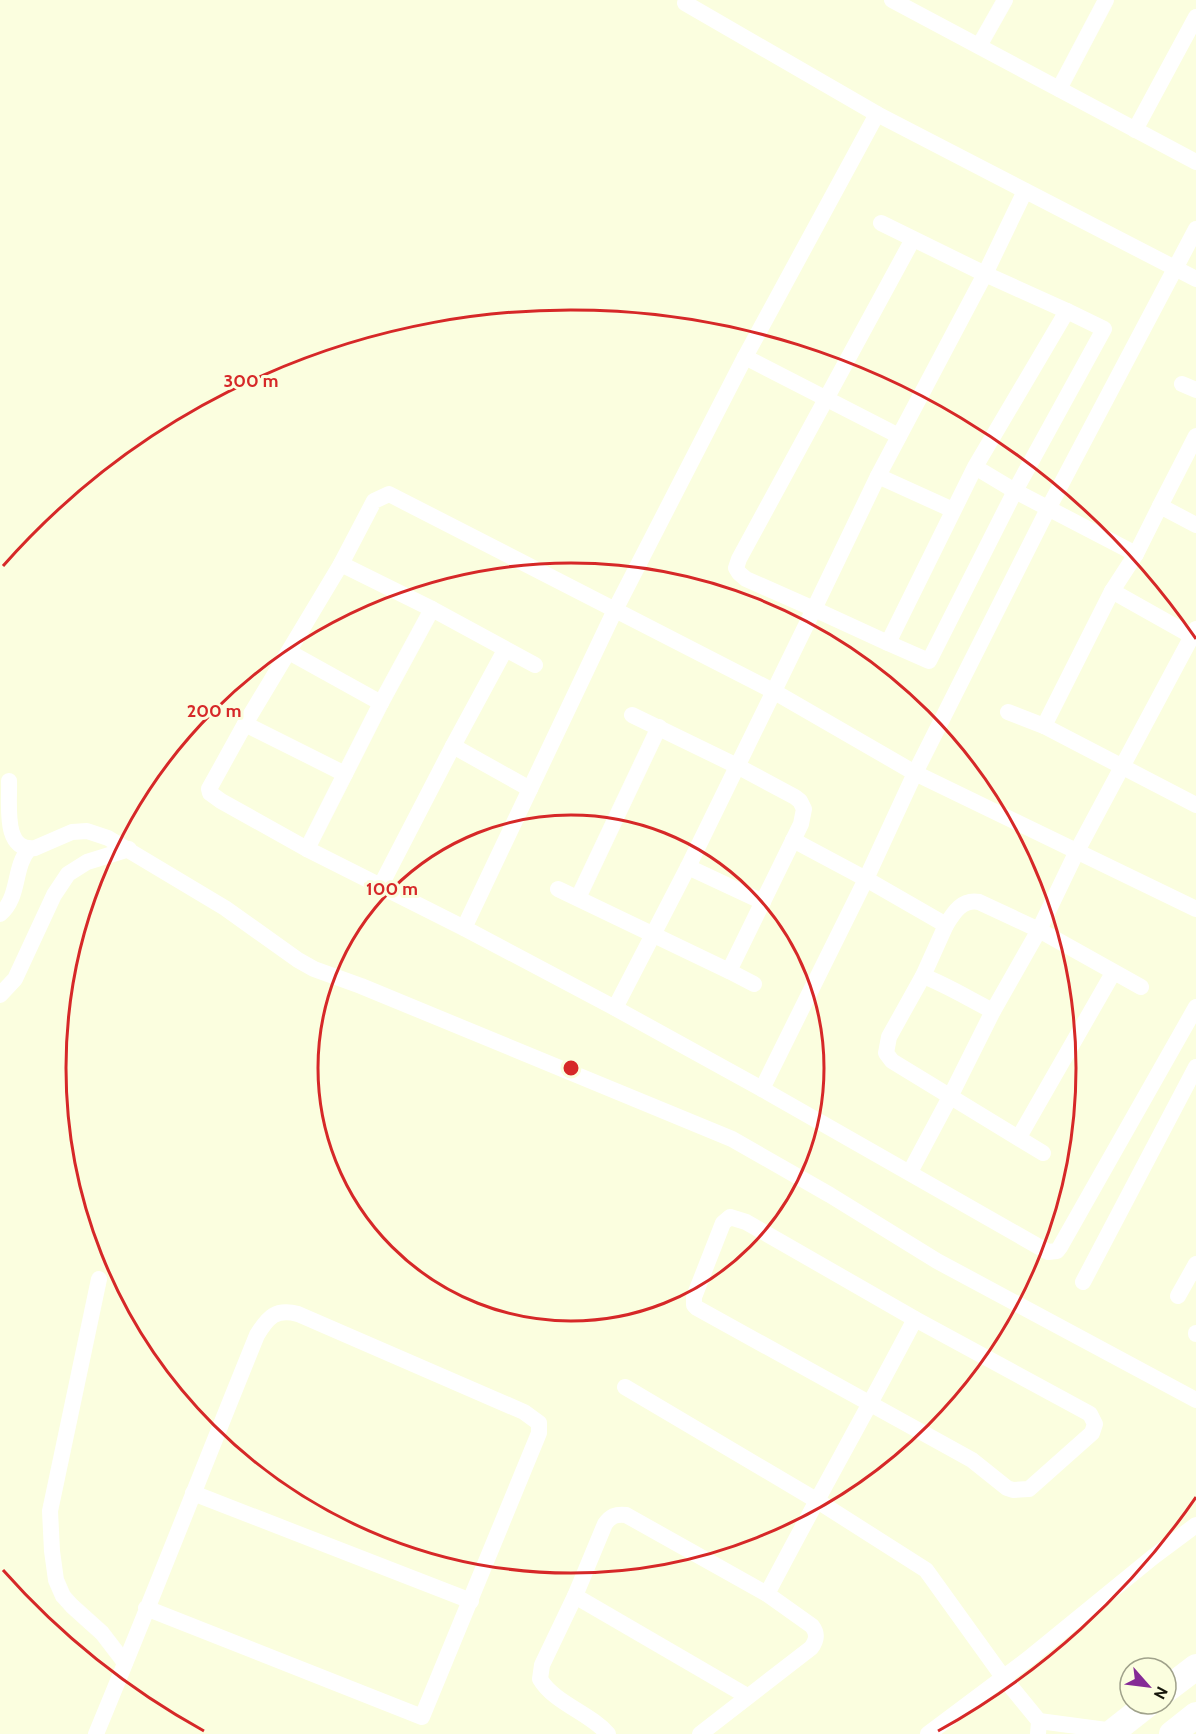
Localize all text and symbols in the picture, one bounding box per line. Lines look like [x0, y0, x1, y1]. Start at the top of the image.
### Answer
text: 300 m [224, 370, 278, 392]
text: 200 m [187, 700, 241, 722]
text: 100 m [366, 878, 418, 900]
centre of rings [561, 1058, 581, 1078]
north arrow [1118, 1656, 1178, 1716]
text: N [1150, 1683, 1172, 1702]

